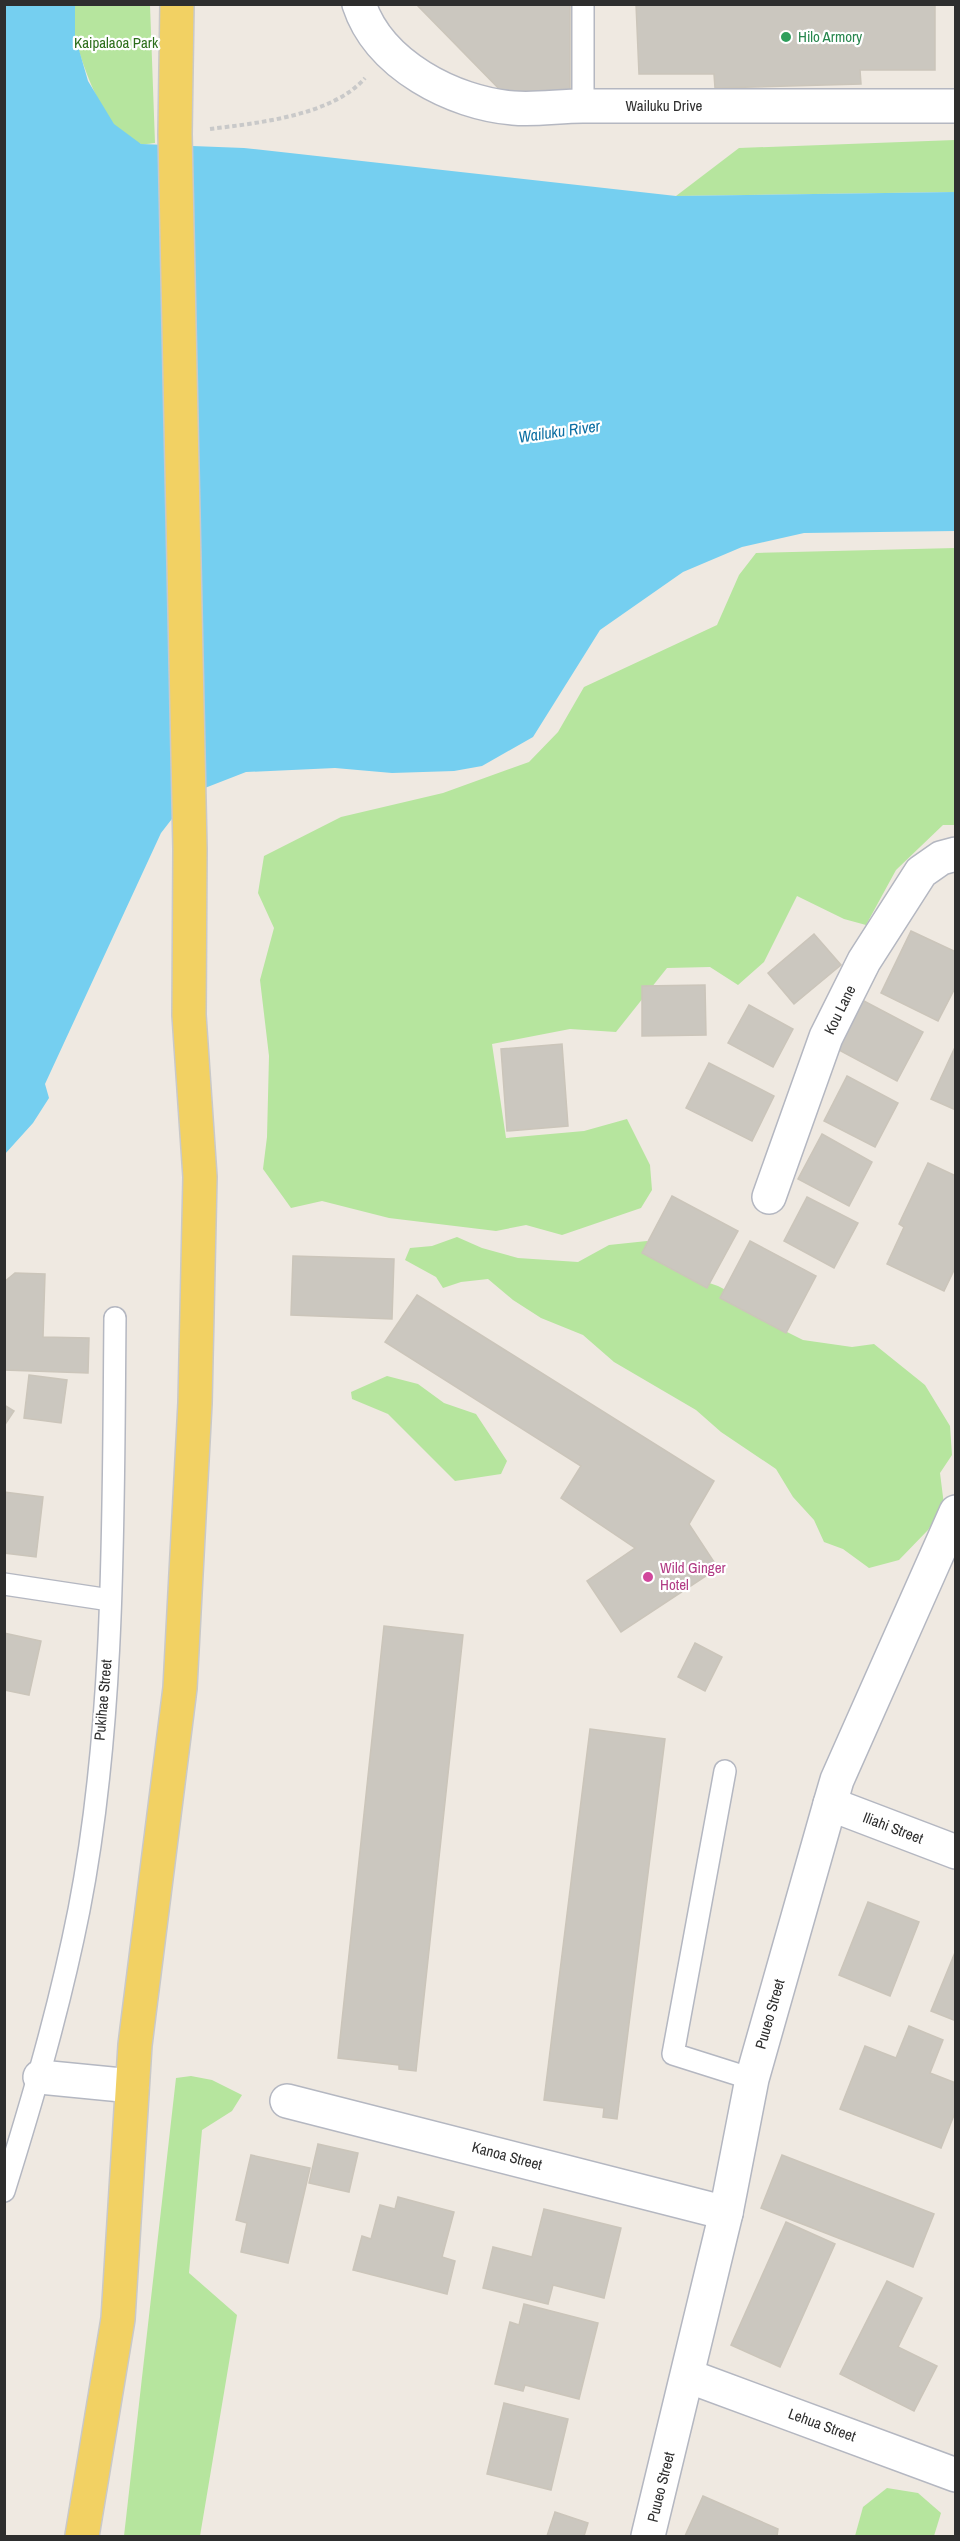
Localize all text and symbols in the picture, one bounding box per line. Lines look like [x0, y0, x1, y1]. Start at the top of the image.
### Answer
place label: Hilo Armory [798, 26, 863, 47]
marker: Hilo Armory [779, 30, 793, 44]
park label: Kaipalaoa Park [74, 32, 159, 53]
street label: Wailuku Drive [626, 95, 703, 116]
water label: Wailuku River [517, 414, 602, 448]
street label: Kou Lane [819, 981, 861, 1038]
place label: Wild Ginger Hotel [660, 1557, 726, 1595]
marker: Wild Ginger Hotel [641, 1570, 655, 1584]
street label: Pukihae Street [88, 1658, 117, 1741]
street label: Iliahi Street [860, 1806, 927, 1849]
street label: Puueo Street [750, 1976, 790, 2051]
street label: Kanoa Street [470, 2136, 545, 2175]
street label: Lehua Street [785, 2403, 859, 2447]
street label: Puueo Street [642, 2449, 680, 2524]

